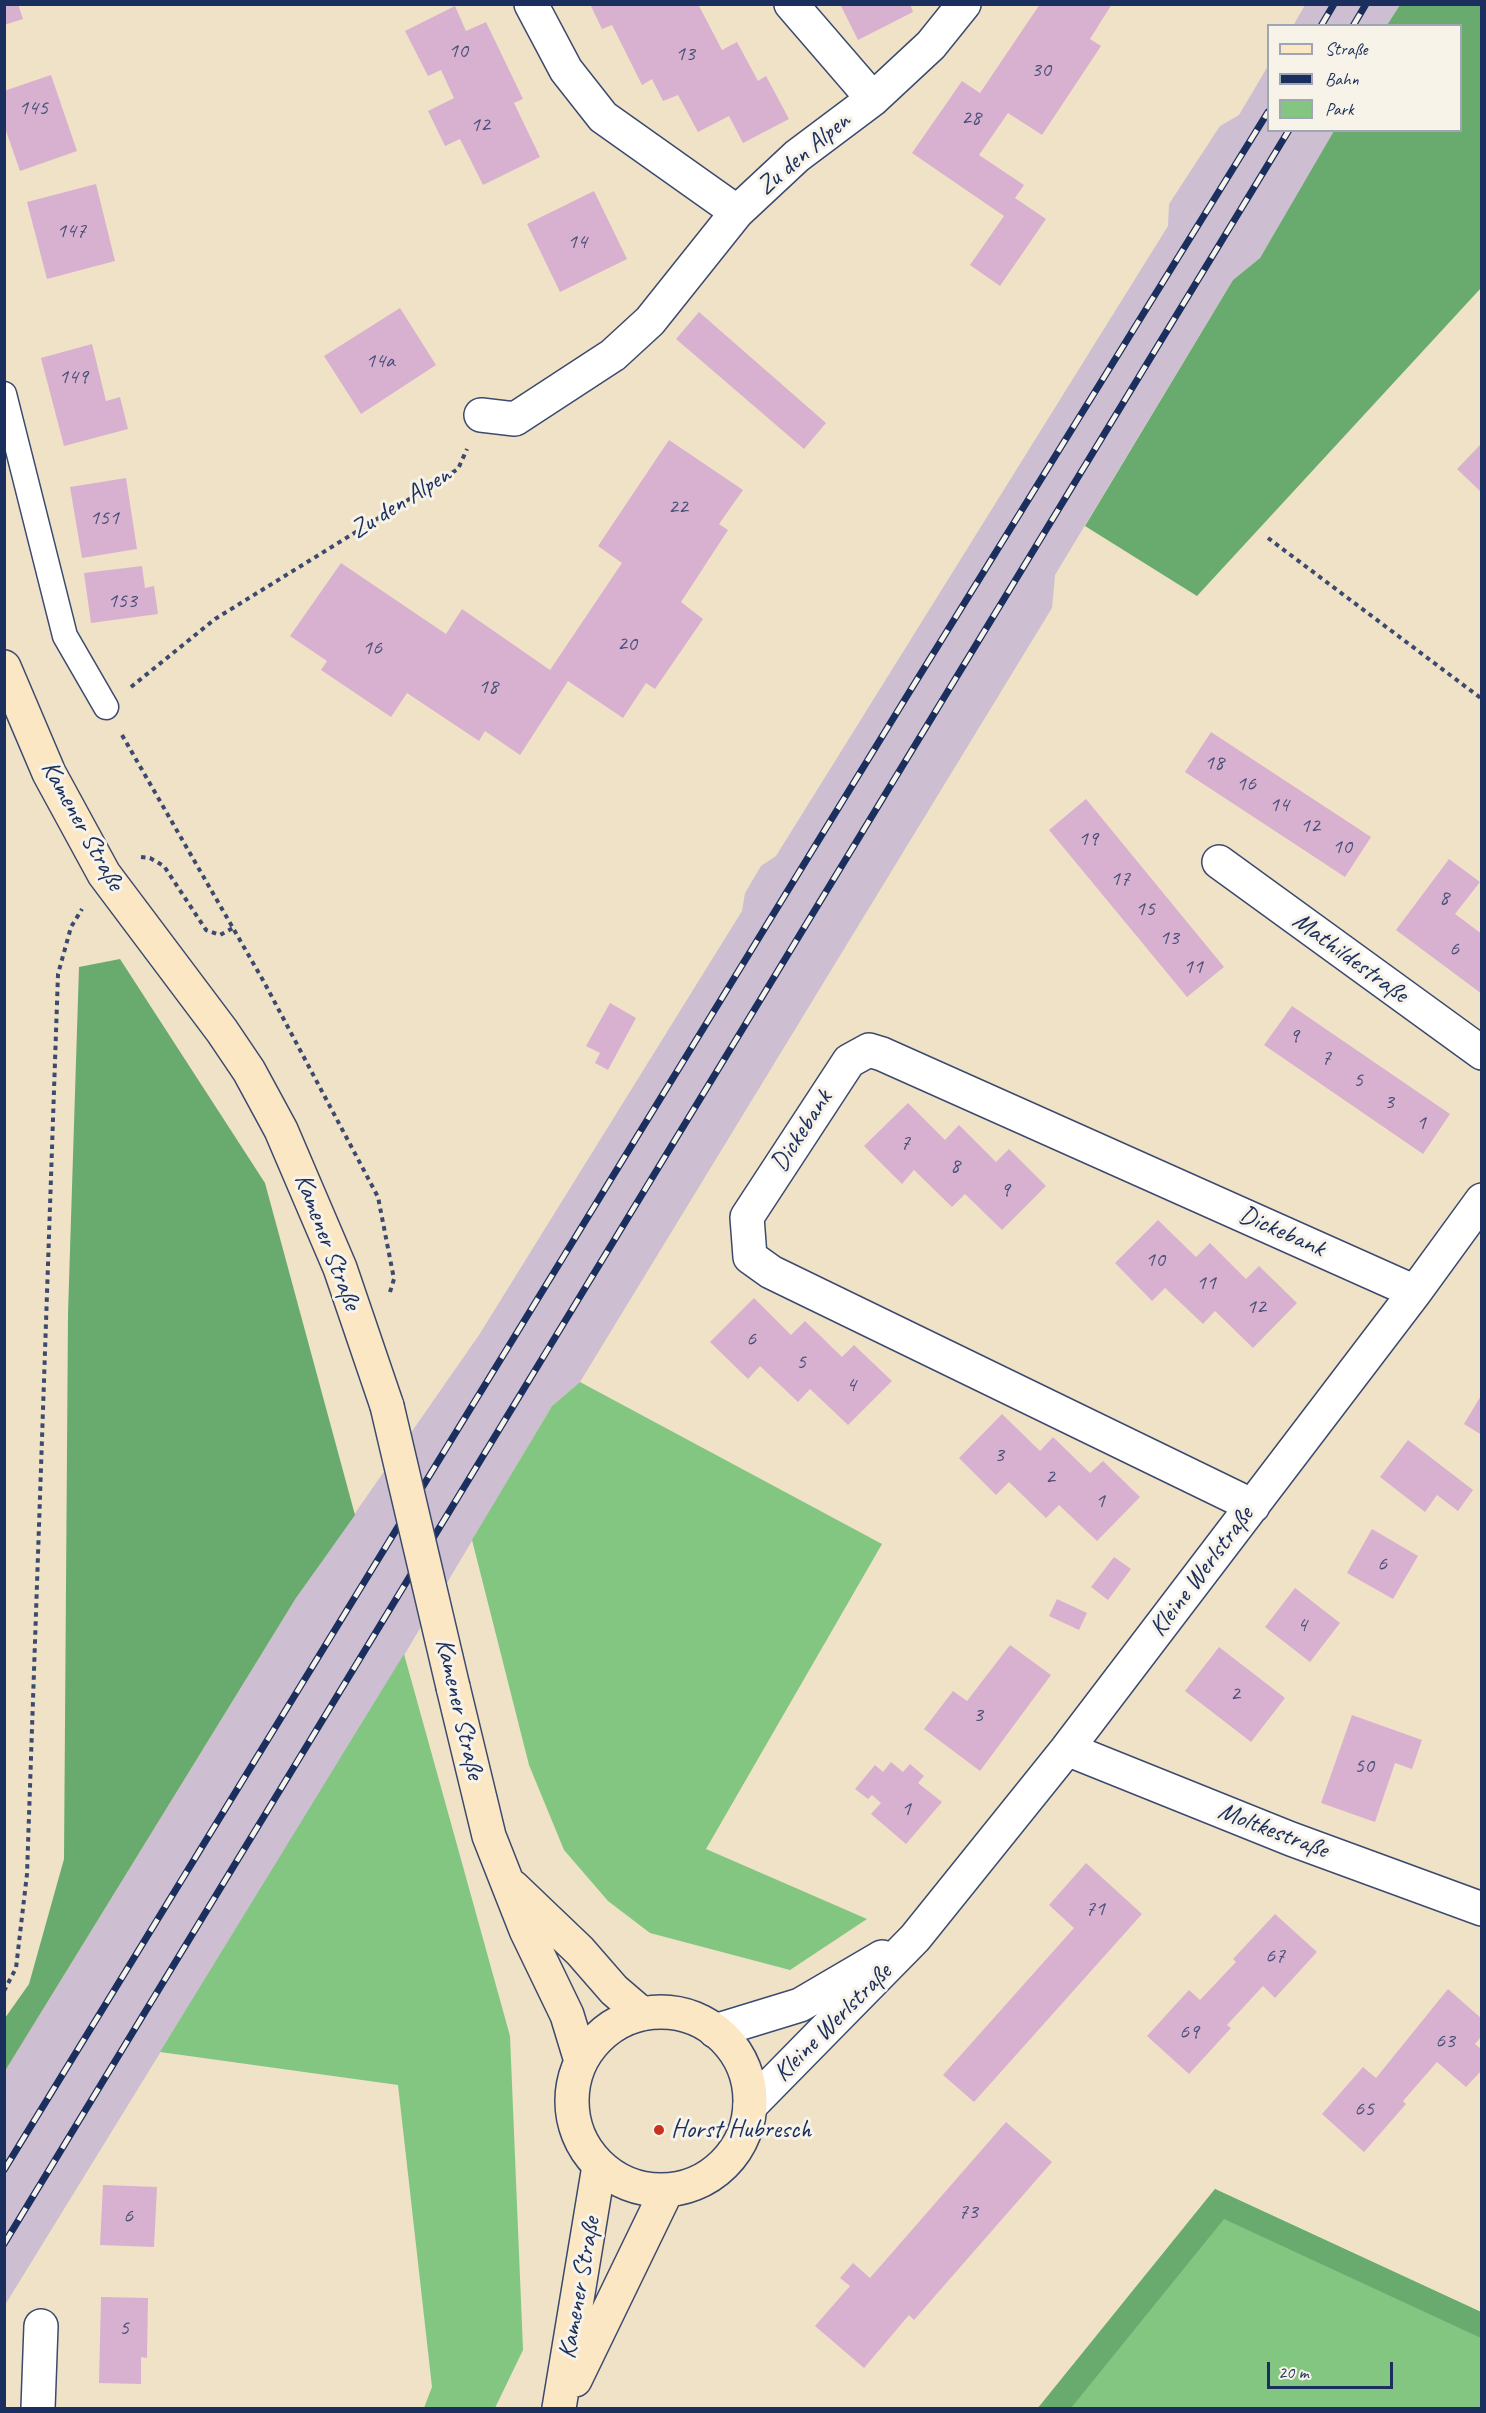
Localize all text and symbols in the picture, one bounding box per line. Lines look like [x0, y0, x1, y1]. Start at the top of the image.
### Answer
legend [1267, 24, 1462, 132]
house number: 10 [448, 38, 468, 64]
text: Straße [1325, 38, 1367, 60]
house number: 13 [675, 41, 695, 67]
house number: 30 [1031, 57, 1051, 83]
text: Bahn [1325, 68, 1359, 90]
house number: 145 [18, 95, 48, 121]
text: Park [1325, 98, 1354, 120]
house number: 28 [961, 105, 981, 131]
street label: Zu den Alpen [751, 106, 857, 202]
house number: 12 [470, 112, 490, 138]
house number: 147 [56, 218, 86, 244]
house number: 14 [567, 229, 587, 255]
house number: 14a [365, 348, 395, 374]
house number: 149 [58, 364, 88, 390]
street label: Zu den Alpen [345, 460, 457, 546]
house number: 22 [668, 494, 688, 520]
house number: 151 [89, 505, 119, 531]
house number: 153 [107, 588, 137, 614]
house number: 20 [617, 631, 637, 657]
house number: 16 [362, 635, 382, 661]
house number: 18 [478, 674, 498, 700]
house number: 18 [1204, 750, 1224, 776]
street label: Kamener Straße [34, 756, 130, 896]
house number: 16 [1236, 771, 1256, 797]
house number: 14 [1269, 792, 1289, 818]
house number: 12 [1300, 813, 1320, 839]
house number: 19 [1078, 826, 1098, 852]
house number: 10 [1332, 834, 1352, 860]
house number: 17 [1110, 866, 1130, 892]
house number: 8 [1439, 885, 1449, 911]
house number: 15 [1135, 896, 1155, 922]
street label: Mathildestraße [1286, 906, 1414, 1010]
house number: 13 [1159, 925, 1179, 951]
house number: 6 [1449, 936, 1459, 962]
house number: 11 [1183, 954, 1203, 980]
house number: 9 [1289, 1023, 1299, 1049]
house number: 7 [1321, 1045, 1331, 1071]
house number: 5 [1353, 1067, 1363, 1093]
street label: Dickebank [764, 1085, 840, 1177]
house number: 3 [1384, 1089, 1394, 1115]
house number: 1 [1416, 1110, 1426, 1136]
house number: 7 [900, 1130, 910, 1156]
house number: 8 [950, 1153, 960, 1179]
street label: Kamener Straße [287, 1169, 367, 1315]
house number: 9 [1000, 1177, 1010, 1203]
street label: Dickebank [1234, 1199, 1330, 1265]
house number: 10 [1145, 1247, 1165, 1273]
house number: 11 [1196, 1270, 1216, 1296]
house number: 12 [1246, 1294, 1266, 1320]
house number: 6 [746, 1326, 756, 1352]
house number: 5 [796, 1349, 806, 1375]
house number: 4 [846, 1372, 856, 1398]
house number: 3 [994, 1442, 1004, 1468]
house number: 2 [1045, 1464, 1055, 1490]
house number: 1 [1095, 1488, 1105, 1514]
street label: Kleine Werlstraße [1143, 1501, 1261, 1643]
house number: 6 [1377, 1551, 1387, 1577]
house number: 4 [1297, 1612, 1307, 1638]
street label: Kamener Straße [428, 1636, 490, 1782]
house number: 2 [1230, 1681, 1240, 1707]
house number: 3 [973, 1702, 983, 1728]
house number: 50 [1354, 1753, 1374, 1779]
house number: 1 [901, 1796, 911, 1822]
street label: Moltkestraße [1214, 1796, 1332, 1866]
house number: 71 [1085, 1896, 1105, 1922]
house number: 67 [1265, 1943, 1285, 1969]
street label: Kleine Werlstraße [767, 1957, 899, 2089]
house number: 69 [1179, 2019, 1199, 2045]
house number: 63 [1435, 2028, 1455, 2054]
house number: 65 [1354, 2096, 1374, 2122]
place label: Horst Hubresch [671, 2114, 811, 2146]
marker: Horst Hubresch [652, 2123, 666, 2137]
house number: 73 [958, 2199, 978, 2225]
house number: 6 [123, 2203, 133, 2229]
street label: Kamener Straße [552, 2215, 608, 2361]
house number: 5 [119, 2315, 129, 2341]
scale bar [1270, 2350, 1396, 2388]
text: 20 m [1278, 2361, 1309, 2383]

